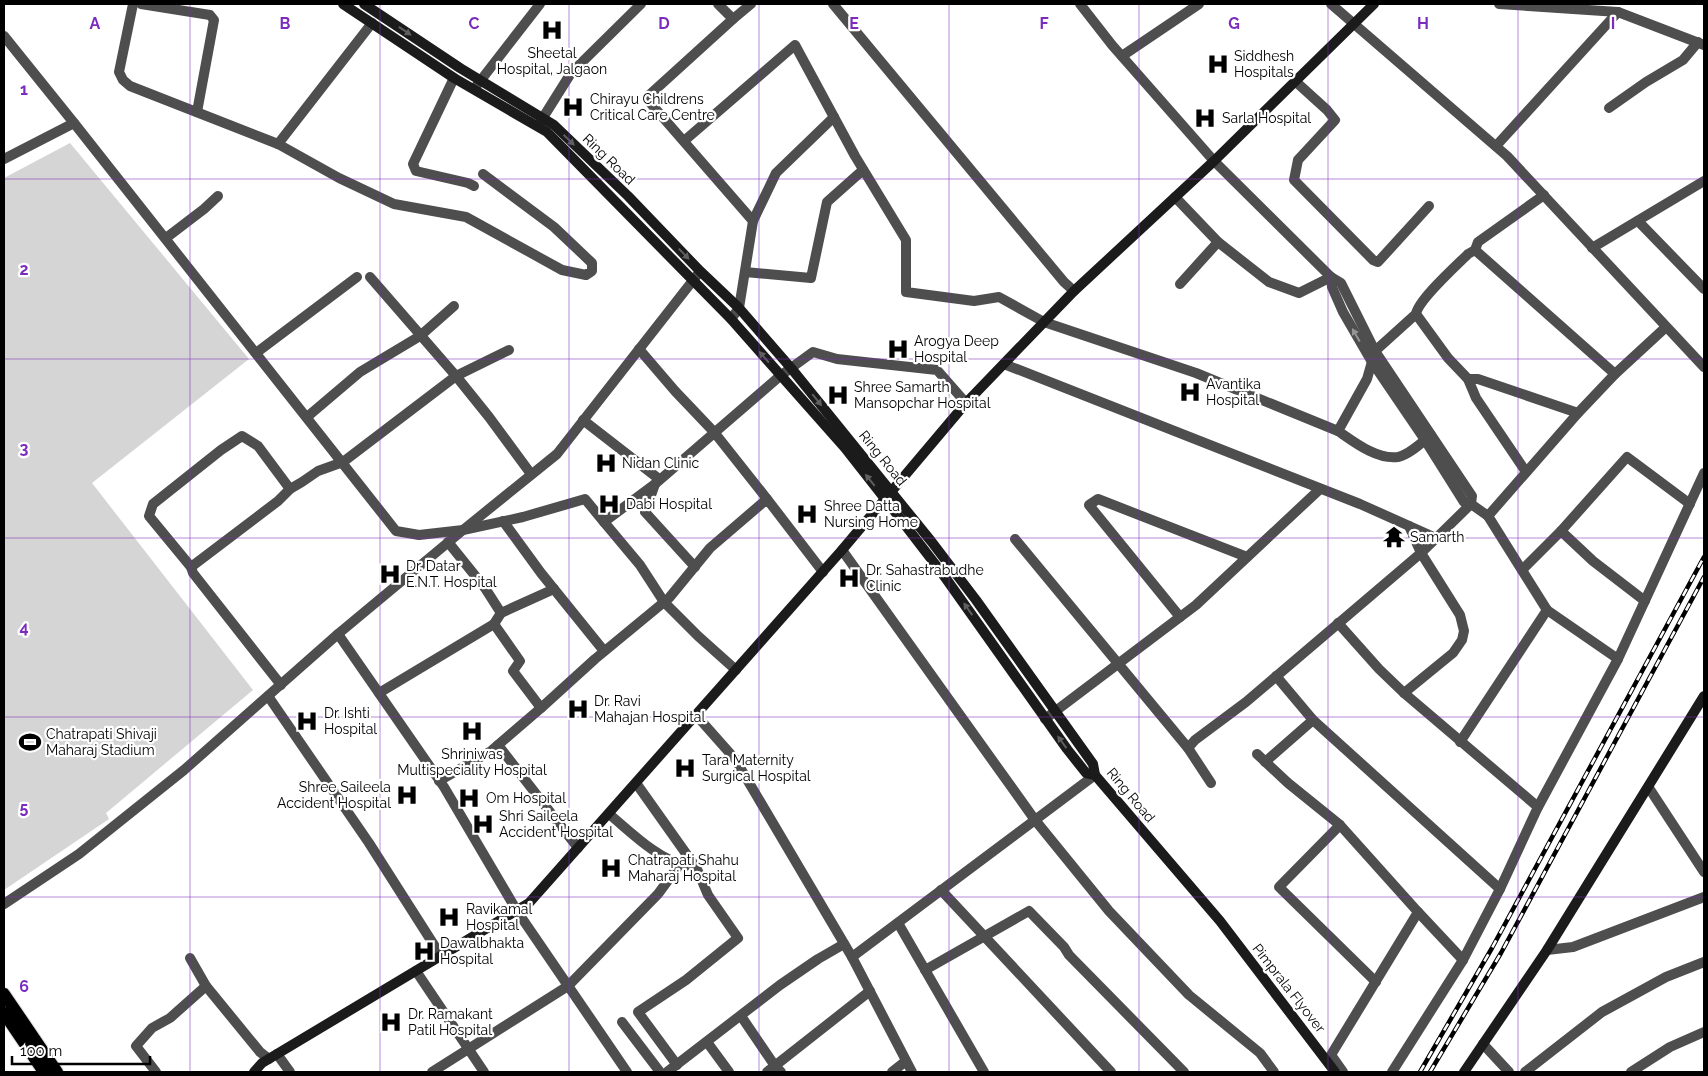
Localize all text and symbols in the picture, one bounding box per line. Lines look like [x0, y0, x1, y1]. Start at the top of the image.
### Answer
text: A [90, 14, 101, 33]
text: B [280, 14, 291, 33]
text: C [469, 14, 480, 33]
text: D [658, 14, 670, 33]
text: E [849, 14, 859, 33]
text: F [1039, 14, 1049, 33]
text: G [1228, 14, 1240, 33]
text: H [1417, 14, 1429, 33]
text: I [1611, 14, 1615, 33]
hospital icon: Sheetal Hospital, Jalgaon [539, 17, 565, 43]
one-way arrow [398, 26, 411, 36]
place label: Sheetal Hospital, Jalgaon [497, 45, 607, 77]
place label: Siddhesh Hospitals [1234, 48, 1294, 80]
hospital icon: Siddhesh Hospitals [1205, 51, 1231, 77]
text: 1 [20, 80, 28, 99]
place label: Chirayu Childrens Critical Care Centre [590, 91, 715, 123]
hospital icon: Chirayu Childrens Critical Care Centre [560, 94, 586, 120]
hospital icon: Sarla Hospital [1192, 105, 1218, 131]
place label: Sarla Hospital [1222, 110, 1311, 126]
street label: Ring Road [580, 130, 638, 188]
one-way arrow [563, 134, 575, 146]
one-way arrow [678, 248, 690, 260]
text: 2 [19, 260, 29, 279]
one-way arrow [1352, 328, 1361, 341]
place label: Arogya Deep Hospital [914, 333, 999, 365]
hospital icon: Arogya Deep Hospital [885, 336, 911, 362]
one-way arrow [758, 350, 769, 363]
place label: Avantika Hospital [1206, 376, 1261, 408]
place label: Shree Samarth Mansopchar Hospital [854, 379, 991, 411]
hospital icon: Avantika Hospital [1177, 379, 1203, 405]
hospital icon: Shree Samarth Mansopchar Hospital [825, 382, 851, 408]
one-way arrow [812, 393, 823, 406]
street label: Ring Road [856, 427, 910, 489]
text: 3 [20, 439, 29, 458]
hospital icon: Nidan Clinic [593, 450, 619, 476]
place label: Nidan Clinic [622, 455, 700, 471]
one-way arrow [864, 474, 875, 487]
hospital icon: Dabi Hospital [596, 491, 622, 517]
place label: Dabi Hospital [626, 496, 712, 512]
place label: Shree Datta Nursing Home [824, 498, 918, 530]
hospital icon: Shree Datta Nursing Home [794, 501, 820, 527]
temple icon: Samarth [1381, 524, 1407, 550]
place label: Samarth [1410, 529, 1464, 545]
place label: Dr. Datar E.N.T. Hospital [406, 558, 497, 590]
hospital icon: Dr. Datar E.N.T. Hospital [377, 561, 403, 587]
place label: Dr. Sahastrabudhe Clinic [866, 562, 984, 594]
hospital icon: Dr. Sahastrabudhe Clinic [836, 565, 862, 591]
one-way arrow [963, 603, 973, 616]
text: 4 [19, 618, 29, 637]
place label: Dr. Ravi Mahajan Hospital [594, 693, 705, 725]
hospital icon: Dr. Ravi Mahajan Hospital [565, 696, 591, 722]
place label: Dr. Ishti Hospital [324, 705, 377, 737]
hospital icon: Dr. Ishti Hospital [294, 708, 320, 734]
hospital icon: Shriniwas Multispeciality Hospital [459, 718, 485, 744]
place label: Chatrapati Shivaji Maharaj Stadium [46, 726, 157, 758]
sports icon: Chatrapati Shivaji Maharaj Stadium [17, 729, 43, 755]
one-way arrow [1057, 735, 1067, 749]
place label: Shriniwas Multispeciality Hospital [397, 746, 547, 778]
place label: Tara Maternity Surgical Hospital [702, 752, 811, 784]
hospital icon: Tara Maternity Surgical Hospital [672, 755, 698, 781]
street label: Ring Road [1104, 765, 1158, 825]
place label: Shree Saileela Accident Hospital [277, 779, 391, 811]
hospital icon: Shree Saileela Accident Hospital [394, 782, 420, 808]
hospital icon: Om Hospital [456, 785, 482, 811]
place label: Om Hospital [486, 790, 566, 806]
text: 5 [20, 798, 29, 817]
place label: Shri Saileela Accident Hospital [499, 808, 613, 840]
hospital icon: Shri Saileela Accident Hospital [470, 811, 496, 837]
place label: Chatrapati Shahu Maharaj Hospital [628, 852, 739, 884]
hospital icon: Chatrapati Shahu Maharaj Hospital [598, 855, 624, 881]
place label: Ravikamal Hospital [466, 901, 532, 933]
hospital icon: Ravikamal Hospital [436, 904, 462, 930]
place label: Dawalbhakta Hospital [440, 935, 524, 967]
hospital icon: Dawalbhakta Hospital [411, 938, 437, 964]
street label: Pimprala Flyover [1249, 940, 1329, 1036]
text: 6 [19, 977, 29, 996]
place label: Dr. Ramakant Patil Hospital [408, 1006, 493, 1038]
hospital icon: Dr. Ramakant Patil Hospital [378, 1009, 404, 1035]
scale bar [12, 1034, 150, 1066]
text: 100 m [20, 1042, 62, 1060]

